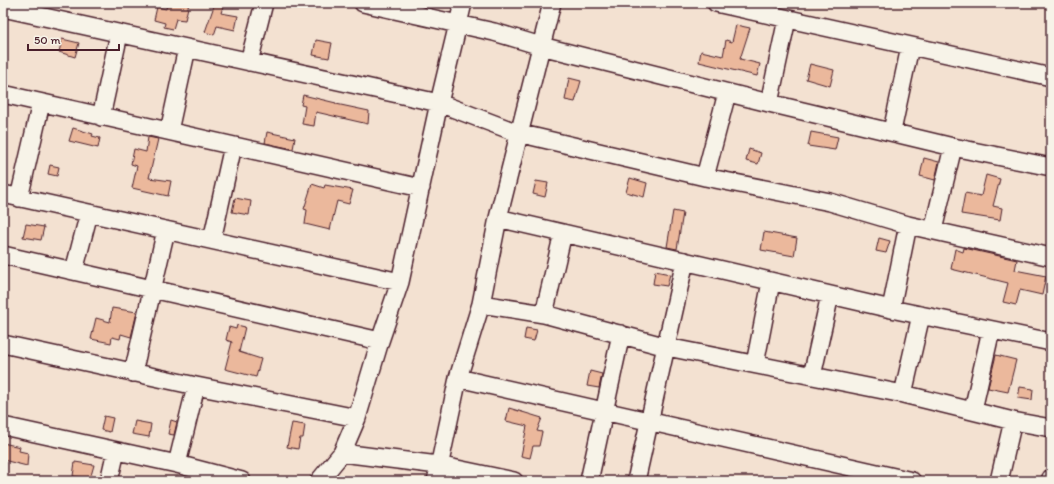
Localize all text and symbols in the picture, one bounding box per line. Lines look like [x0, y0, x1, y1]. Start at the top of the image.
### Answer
scale bar [28, 26, 119, 52]
text: 50 m [34, 33, 60, 47]

